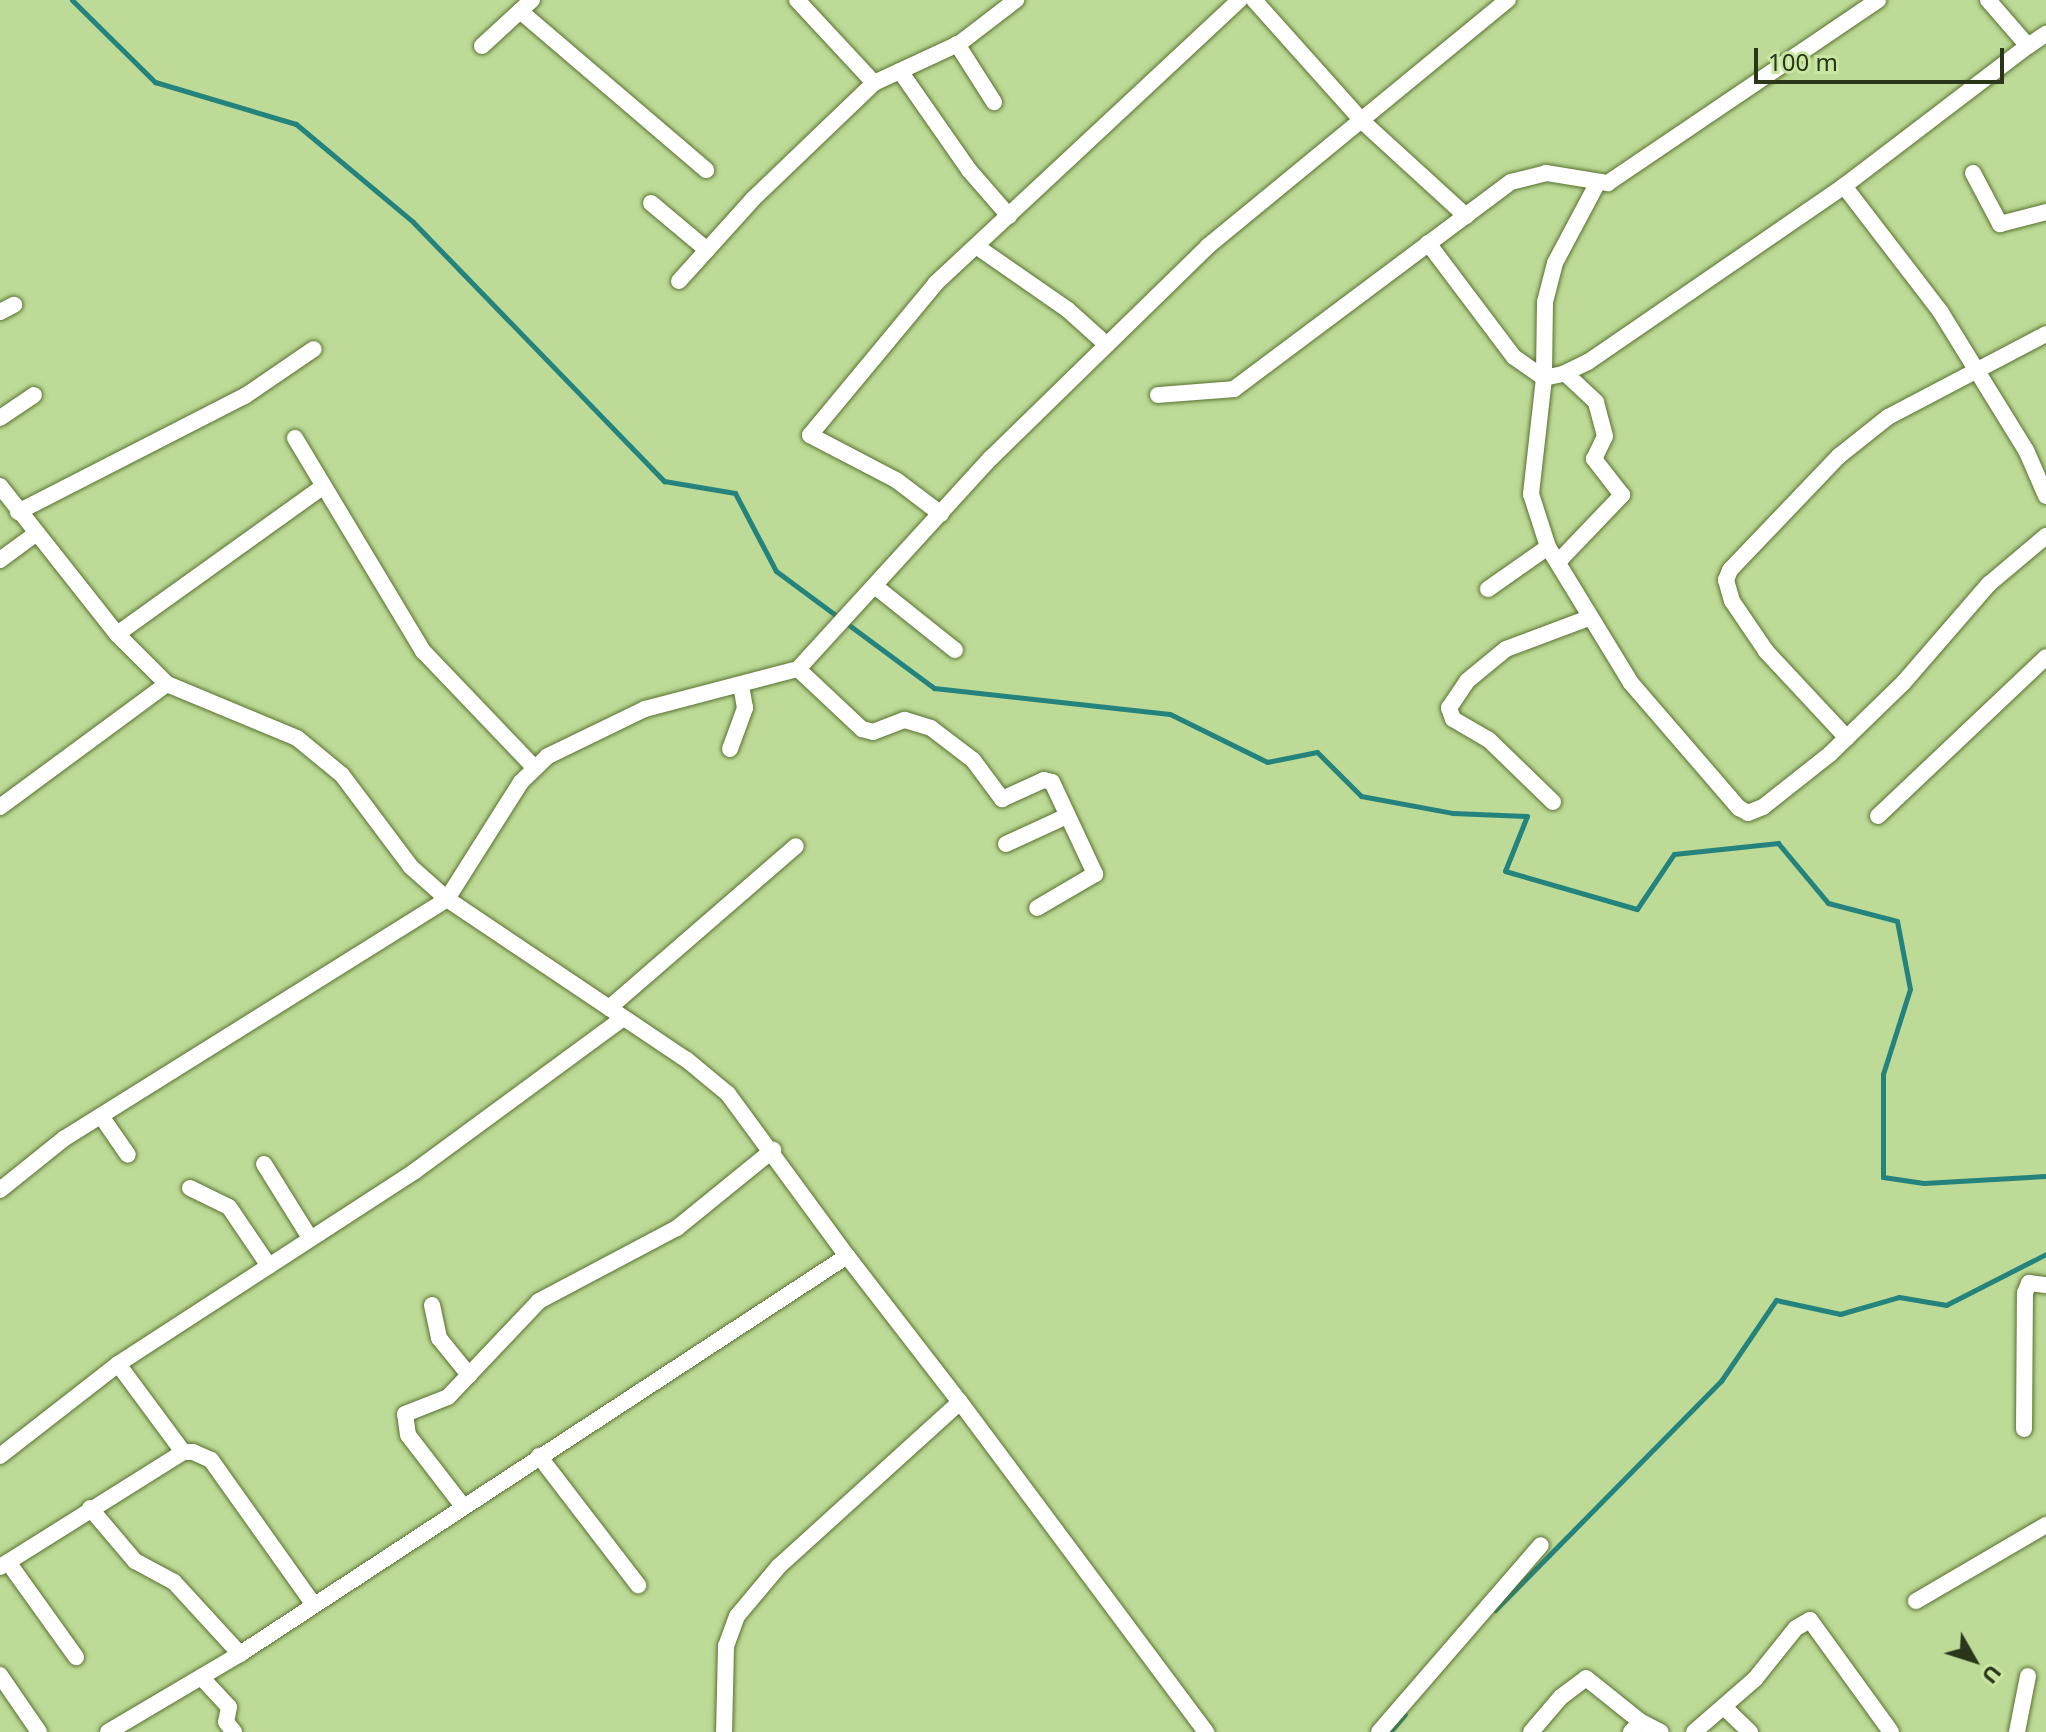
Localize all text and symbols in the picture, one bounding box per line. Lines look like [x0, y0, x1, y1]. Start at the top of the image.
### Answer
scale bar [1758, 32, 2008, 82]
text: 100 m [1768, 45, 1838, 78]
north arrow [1934, 1620, 2014, 1700]
text: U [1976, 1659, 2010, 1691]

